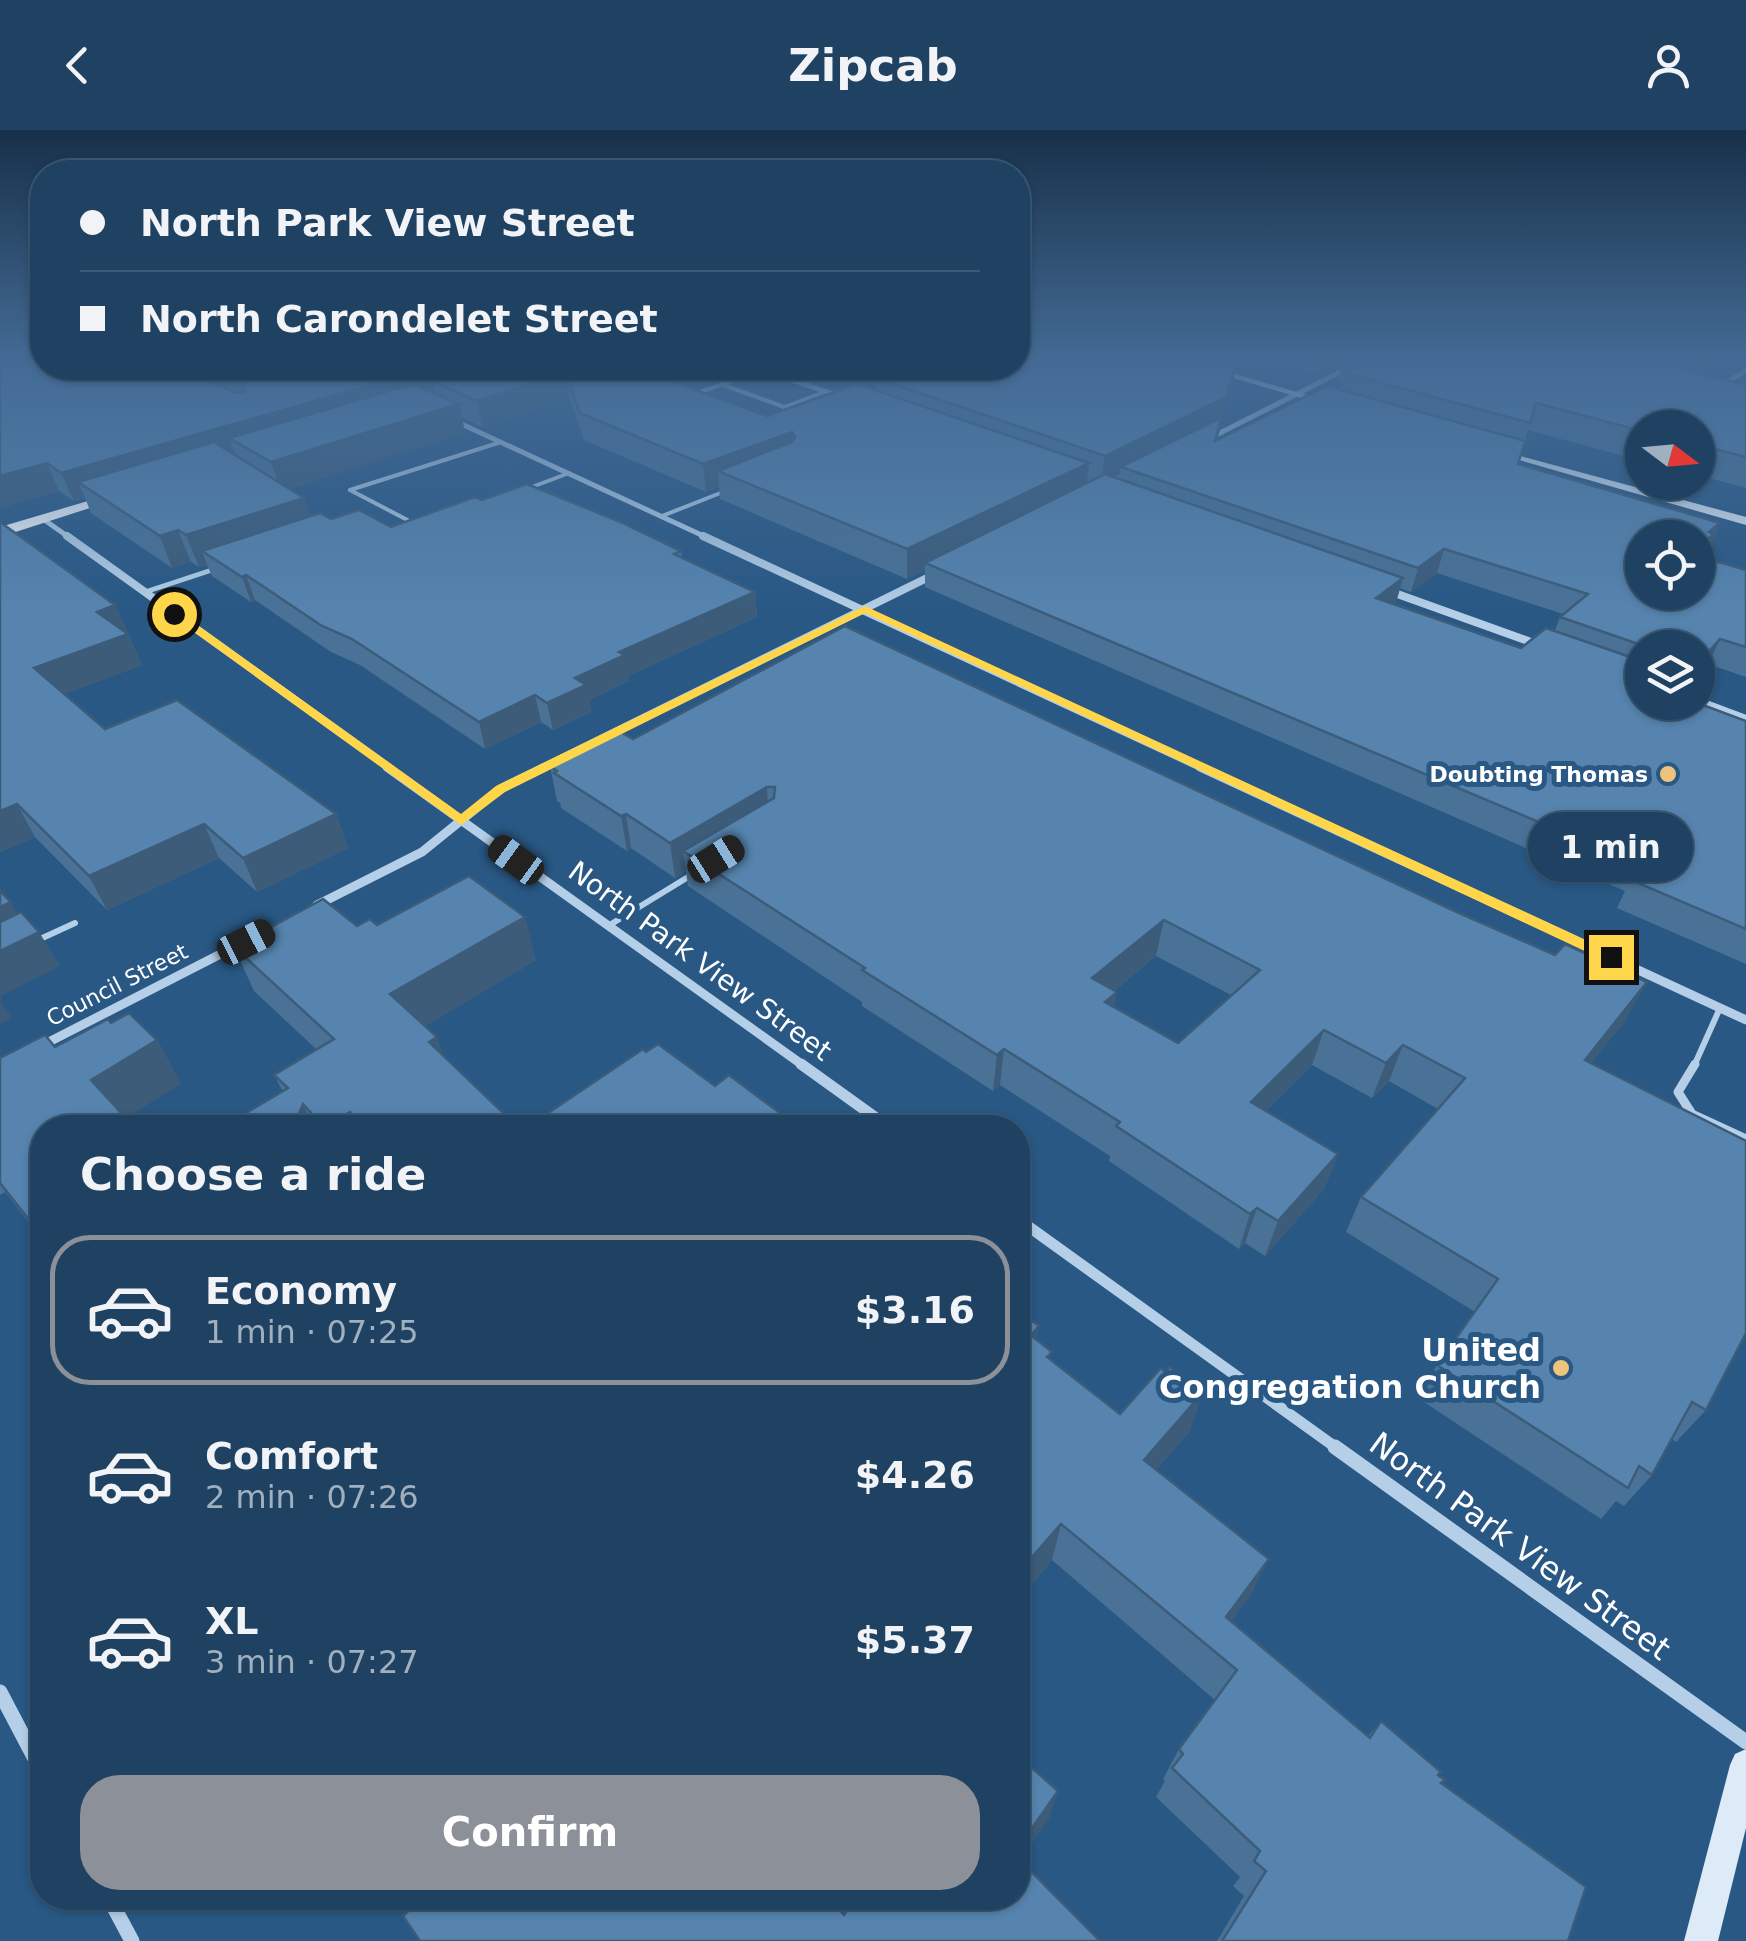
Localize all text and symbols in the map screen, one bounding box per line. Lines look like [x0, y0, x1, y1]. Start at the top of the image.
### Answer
icon: back [50, 38, 105, 93]
icon: person [1641, 38, 1696, 93]
text: Zipcab [788, 39, 958, 92]
text: North Park View Street [140, 201, 635, 245]
text: North Carondelet Street [140, 297, 658, 341]
north arrow [1625, 410, 1715, 500]
map controls [1625, 410, 1715, 720]
button: locate [1625, 520, 1715, 610]
route start [152, 592, 197, 637]
button: layers [1625, 630, 1715, 720]
place label: Doubting Thomas [1429, 762, 1648, 787]
marker: Doubting Thomas [1657, 763, 1679, 785]
callout: 1 min [1528, 812, 1694, 882]
text: 1 min [1560, 828, 1661, 866]
car [483, 830, 549, 890]
car [683, 830, 749, 888]
street label: North Park View Street [562, 854, 838, 1068]
car [212, 915, 280, 969]
route end [1589, 935, 1634, 980]
street label: Council Street [42, 939, 192, 1031]
text: Choose a ride [80, 1148, 426, 1201]
icon: car [85, 1265, 175, 1355]
text: Economy [205, 1269, 397, 1313]
text: $3.16 [855, 1288, 975, 1332]
text: 1 min · 07:25 [205, 1313, 419, 1351]
place label: United Congregation Church [1159, 1331, 1541, 1406]
marker: United Congregation Church [1550, 1357, 1572, 1379]
street label: North Park View Street [1362, 1424, 1678, 1668]
icon: car [85, 1430, 175, 1520]
text: Comfort [205, 1434, 378, 1478]
text: $4.26 [855, 1453, 975, 1497]
text: 2 min · 07:26 [205, 1478, 419, 1516]
icon: car [85, 1595, 175, 1685]
text: XL [205, 1599, 259, 1643]
text: $5.37 [855, 1618, 975, 1662]
text: 3 min · 07:27 [205, 1643, 419, 1681]
button: Confirm [80, 1775, 980, 1890]

